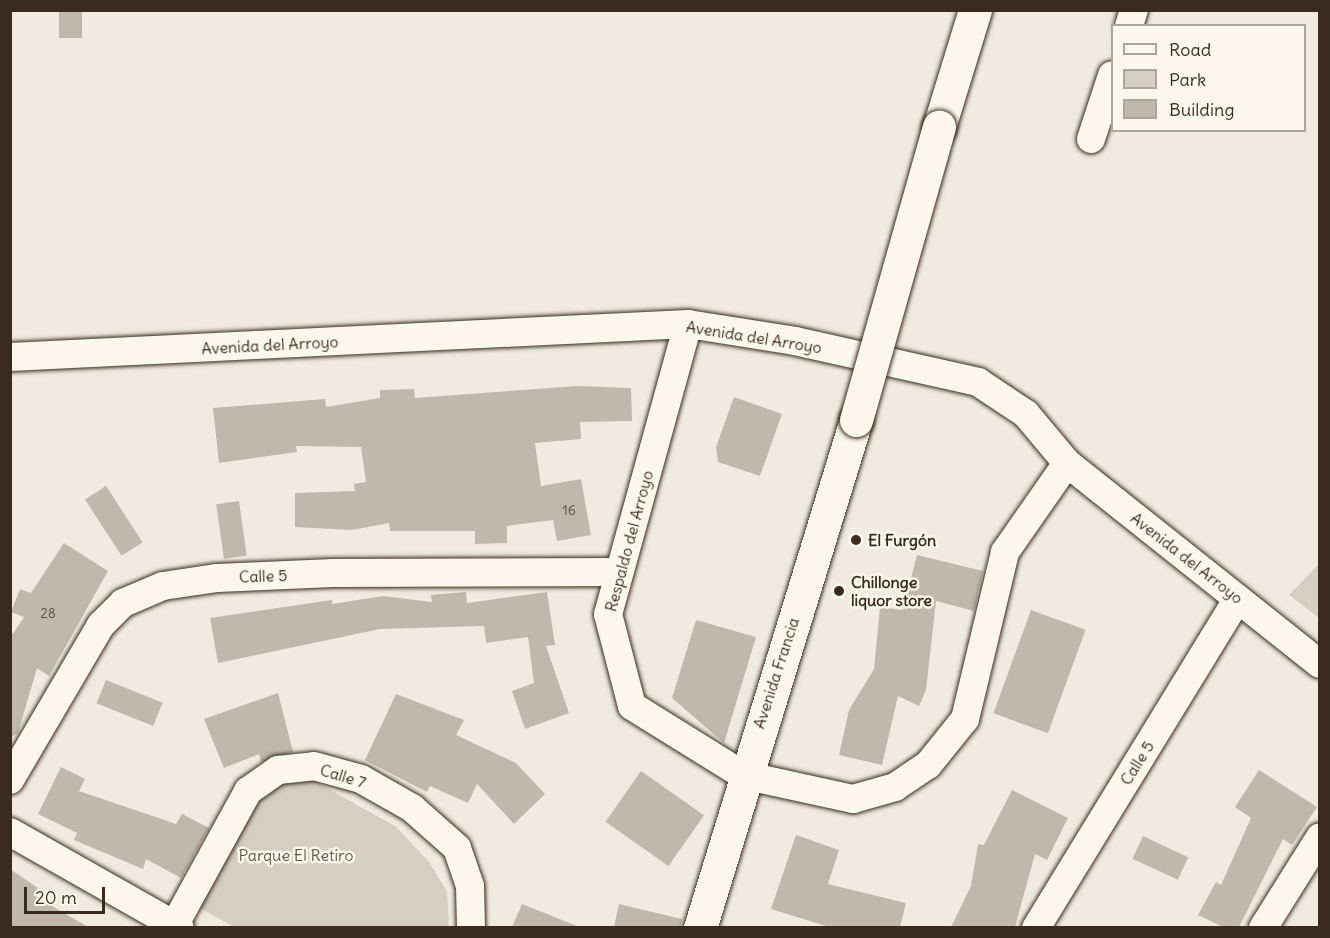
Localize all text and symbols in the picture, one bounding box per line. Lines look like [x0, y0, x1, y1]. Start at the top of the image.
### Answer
legend [1111, 24, 1306, 132]
text: Road [1169, 38, 1211, 61]
text: Park [1169, 68, 1206, 91]
text: Building [1169, 98, 1234, 121]
street label: Avenida del Arroyo [685, 317, 823, 357]
street label: Avenida del Arroyo [201, 332, 339, 358]
street label: Respaldo del Arroyo [601, 468, 657, 614]
house number: 16 [562, 502, 576, 518]
street label: Avenida del Arroyo [1127, 508, 1247, 608]
place label: El Furgón [868, 530, 936, 550]
marker: El Furgón [849, 533, 863, 547]
street label: Calle 5 [239, 566, 287, 586]
place label: Chillonge liquor store [851, 572, 932, 610]
marker: Chillonge liquor store [832, 584, 846, 598]
house number: 28 [40, 605, 56, 621]
street label: Avenida Francia [749, 615, 803, 731]
street label: Calle 5 [1116, 737, 1158, 789]
street label: Calle 7 [318, 760, 368, 792]
park label: Parque El Retiro [239, 845, 353, 865]
scale bar [27, 875, 108, 913]
text: 20 m [35, 886, 77, 909]

